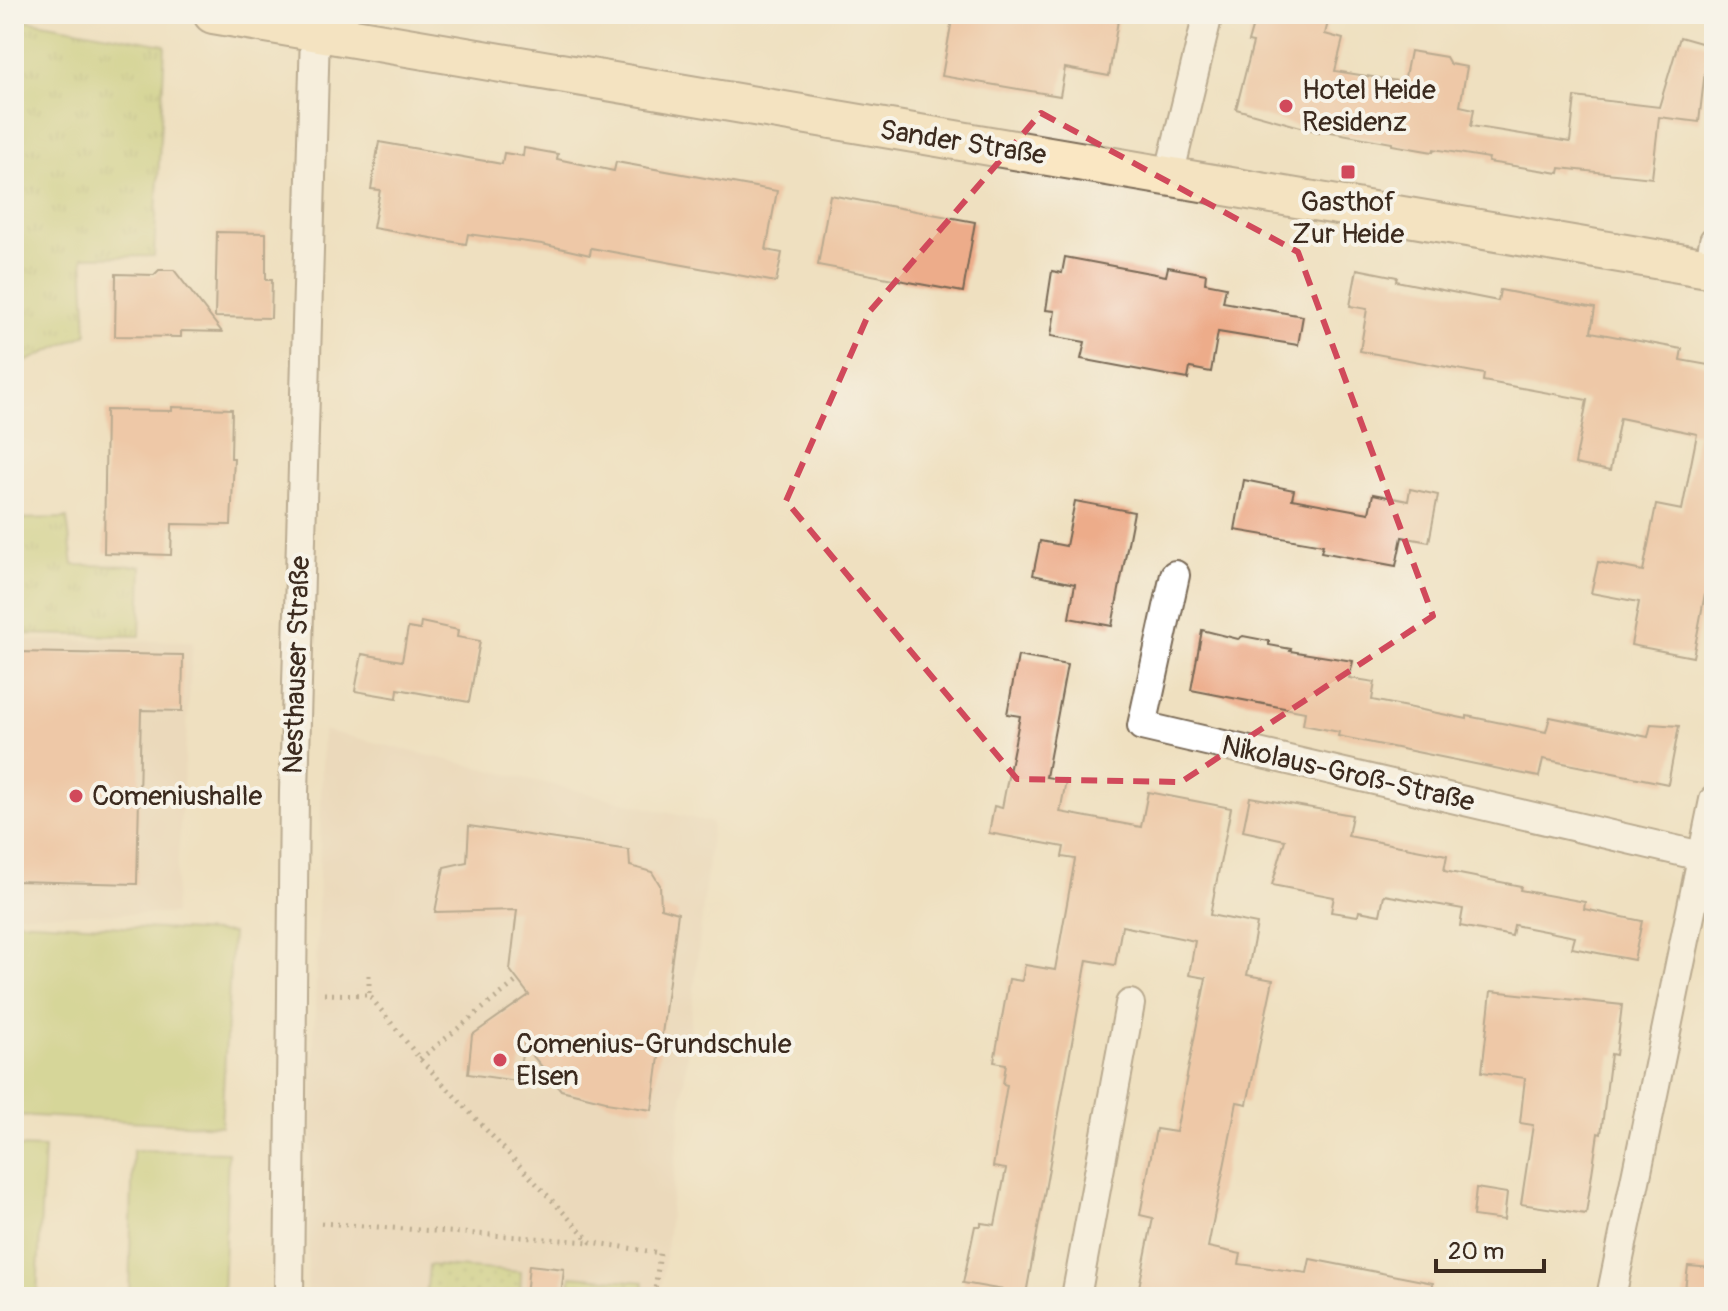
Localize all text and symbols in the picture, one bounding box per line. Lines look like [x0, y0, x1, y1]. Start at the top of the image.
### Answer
place label: Hotel Heide Residenz [1302, 73, 1436, 140]
marker: Hotel Heide Residenz [1277, 97, 1295, 115]
street label: Sander Straße [877, 113, 1049, 173]
marker: Gasthof Zur Heide [1339, 163, 1357, 181]
place label: Gasthof Zur Heide [1292, 185, 1404, 252]
street label: Nesthauser Straße [276, 555, 318, 775]
street label: Nikolaus-Groß-Straße [1218, 728, 1478, 820]
place label: Comeniushalle [92, 779, 262, 814]
marker: Comeniushalle [67, 787, 85, 805]
place label: Comenius-Grundschule Elsen [516, 1027, 792, 1094]
marker: Comenius-Grundschule Elsen [491, 1051, 509, 1069]
scale bar [1436, 1223, 1544, 1273]
text: 20 m [1448, 1237, 1504, 1266]

